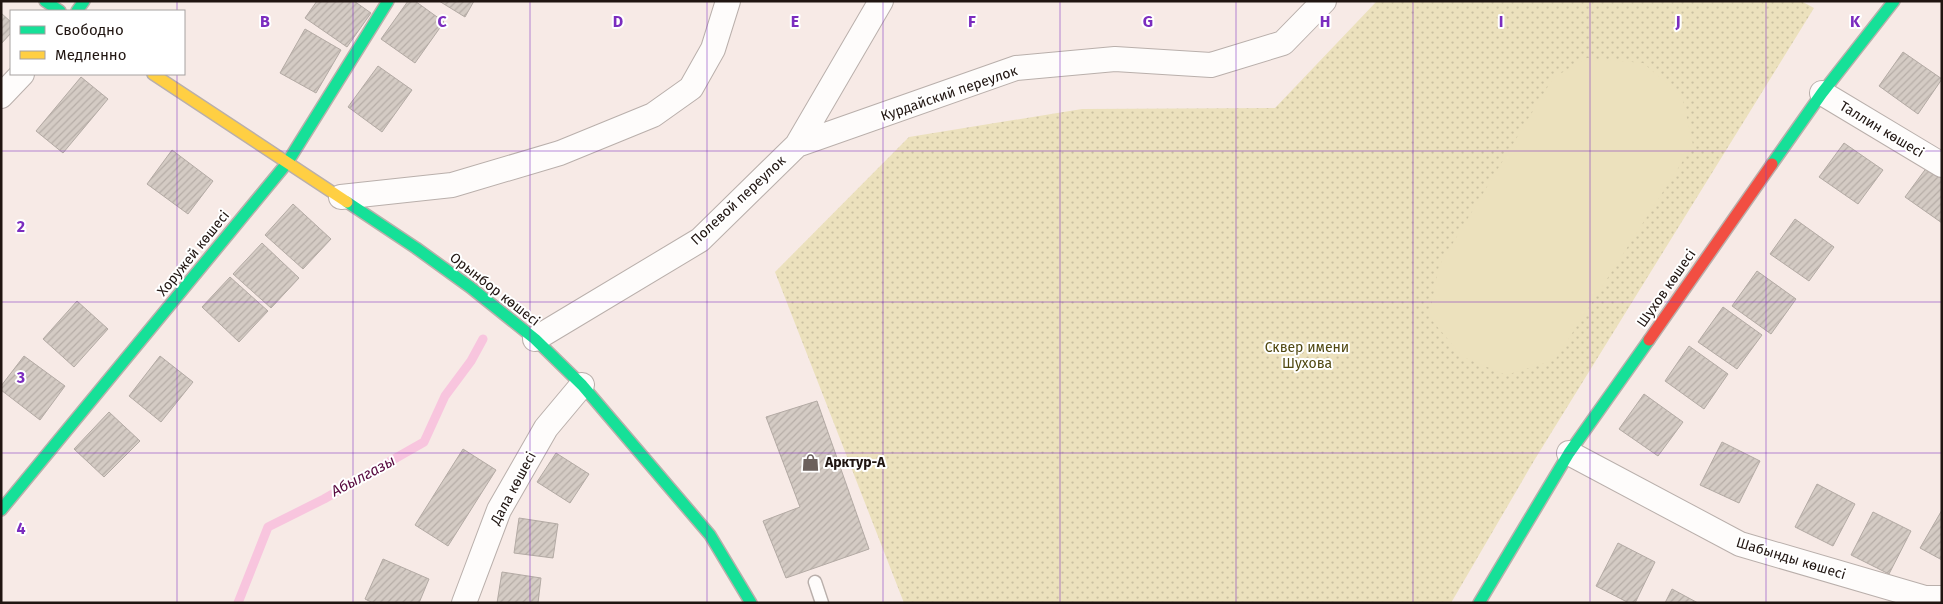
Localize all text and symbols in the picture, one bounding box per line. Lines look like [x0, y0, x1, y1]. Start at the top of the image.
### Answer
legend [10, 10, 185, 75]
text: B [260, 12, 270, 31]
text: C [437, 12, 447, 31]
text: D [613, 12, 623, 31]
text: E [791, 12, 799, 31]
text: F [968, 12, 976, 31]
text: G [1143, 12, 1153, 31]
text: H [1320, 12, 1330, 31]
text: I [1499, 12, 1503, 31]
text: J [1674, 12, 1681, 31]
text: K [1850, 12, 1861, 31]
text: Свободно [55, 21, 124, 39]
text: Медленно [55, 46, 127, 64]
street label: Курдайский переулок [879, 62, 1020, 125]
street label: Таллин көшесі [1836, 98, 1927, 161]
street label: Полевой переулок [687, 152, 790, 249]
street label: Хоружей көшесі [154, 207, 233, 300]
text: 2 [17, 217, 25, 236]
street label: Шухов көшесі [1633, 246, 1699, 330]
street label: Орынбор көшесі [446, 249, 543, 330]
park label: Сквер имени Шухова [1265, 339, 1349, 372]
text: 3 [16, 368, 25, 387]
street label: Дала көшесі [487, 449, 540, 529]
water label: Абылгазы [327, 452, 398, 501]
shop icon: Арктур-А [801, 452, 821, 472]
place label: Арктур-А [824, 454, 886, 471]
text: 4 [16, 519, 26, 538]
street label: Шабынды көшесі [1734, 534, 1848, 583]

